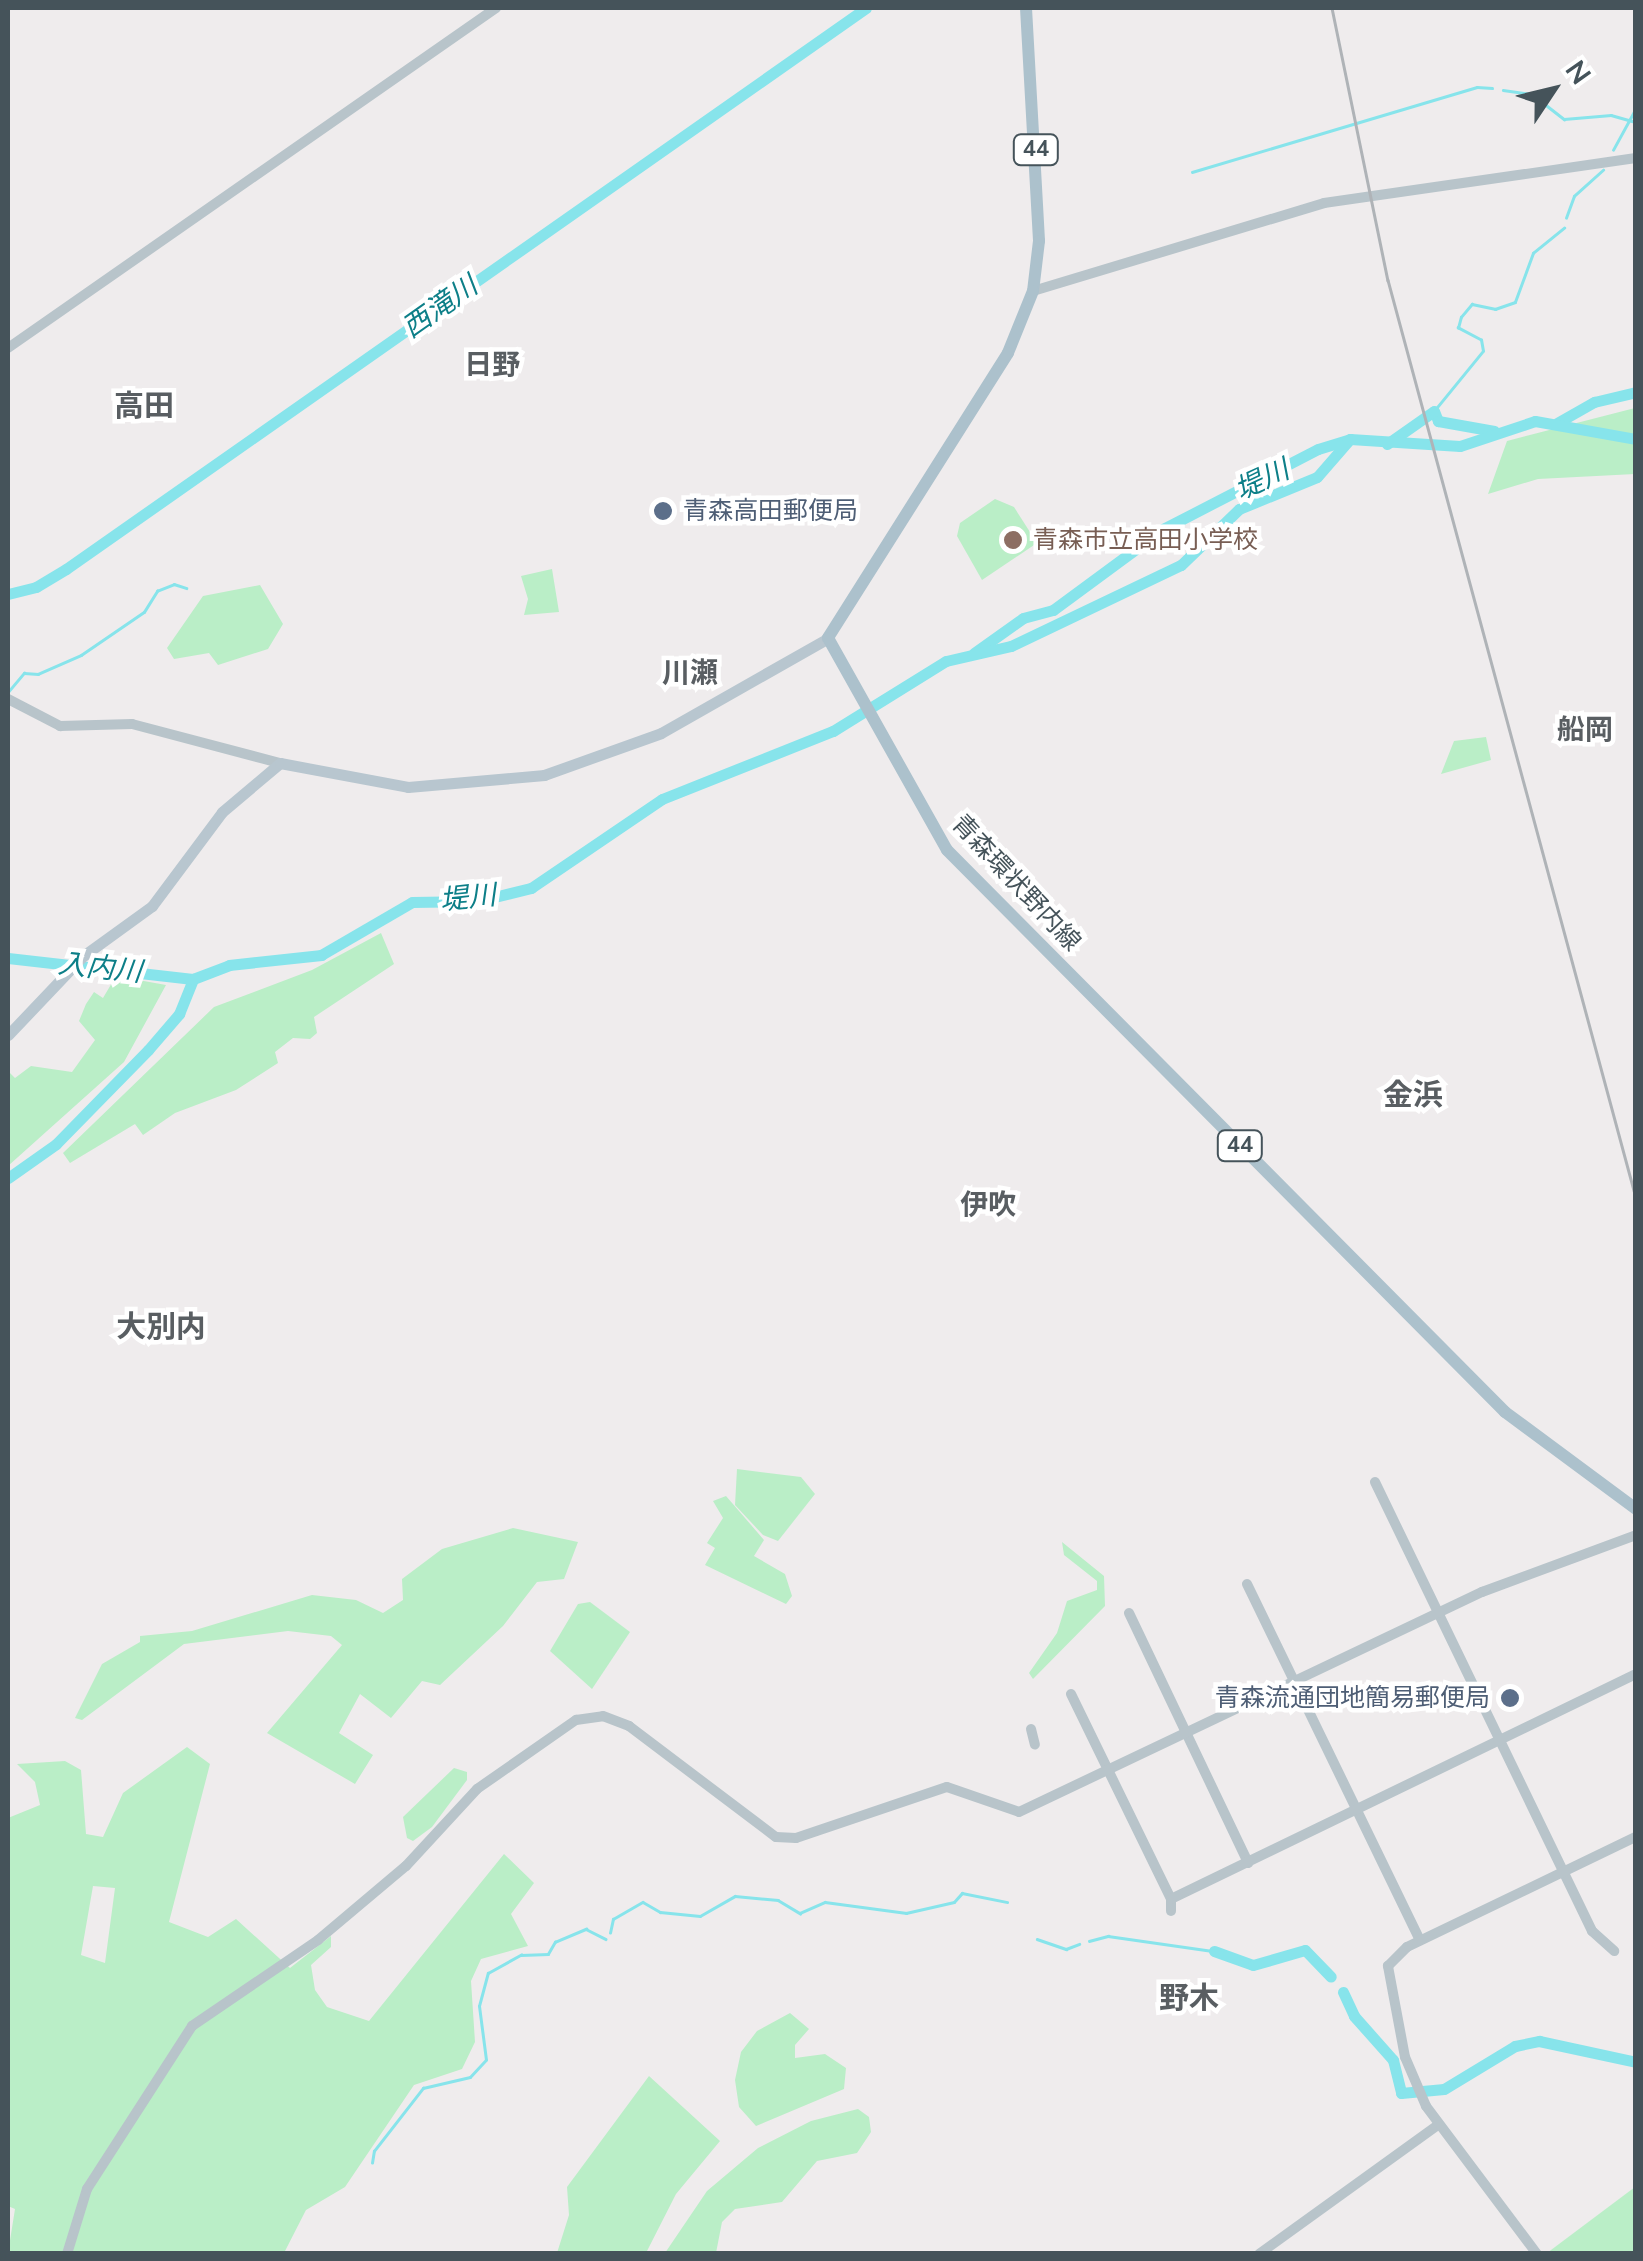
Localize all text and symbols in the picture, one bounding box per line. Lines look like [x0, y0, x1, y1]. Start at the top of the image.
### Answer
north arrow [1503, 40, 1603, 140]
text: N [1556, 53, 1599, 92]
road number: 44 [1011, 133, 1061, 167]
water label: 西滝川 [396, 269, 484, 345]
district label: 日野 [464, 348, 520, 382]
district label: 高田 [114, 389, 174, 425]
water label: 堤川 [1230, 453, 1294, 507]
place label: 青森高田郵便局 [683, 496, 858, 526]
marker: 青森高田郵便局 [652, 500, 674, 522]
place label: 青森市立高田小学校 [1033, 525, 1258, 555]
marker: 青森市立高田小学校 [1002, 529, 1024, 551]
district label: 川瀬 [662, 656, 718, 690]
district label: 船岡 [1557, 713, 1613, 747]
street label: 青森環状野内線 [945, 809, 1087, 957]
water label: 堤川 [438, 878, 498, 918]
water label: 入内川 [56, 947, 144, 989]
district label: 金浜 [1383, 1078, 1443, 1114]
road number: 44 [1215, 1129, 1265, 1163]
district label: 伊吹 [960, 1188, 1016, 1222]
district label: 大別内 [116, 1310, 206, 1346]
place label: 青森流通団地簡易郵便局 [1215, 1683, 1490, 1713]
marker: 青森流通団地簡易郵便局 [1499, 1687, 1521, 1709]
district label: 野木 [1159, 1981, 1219, 2017]

